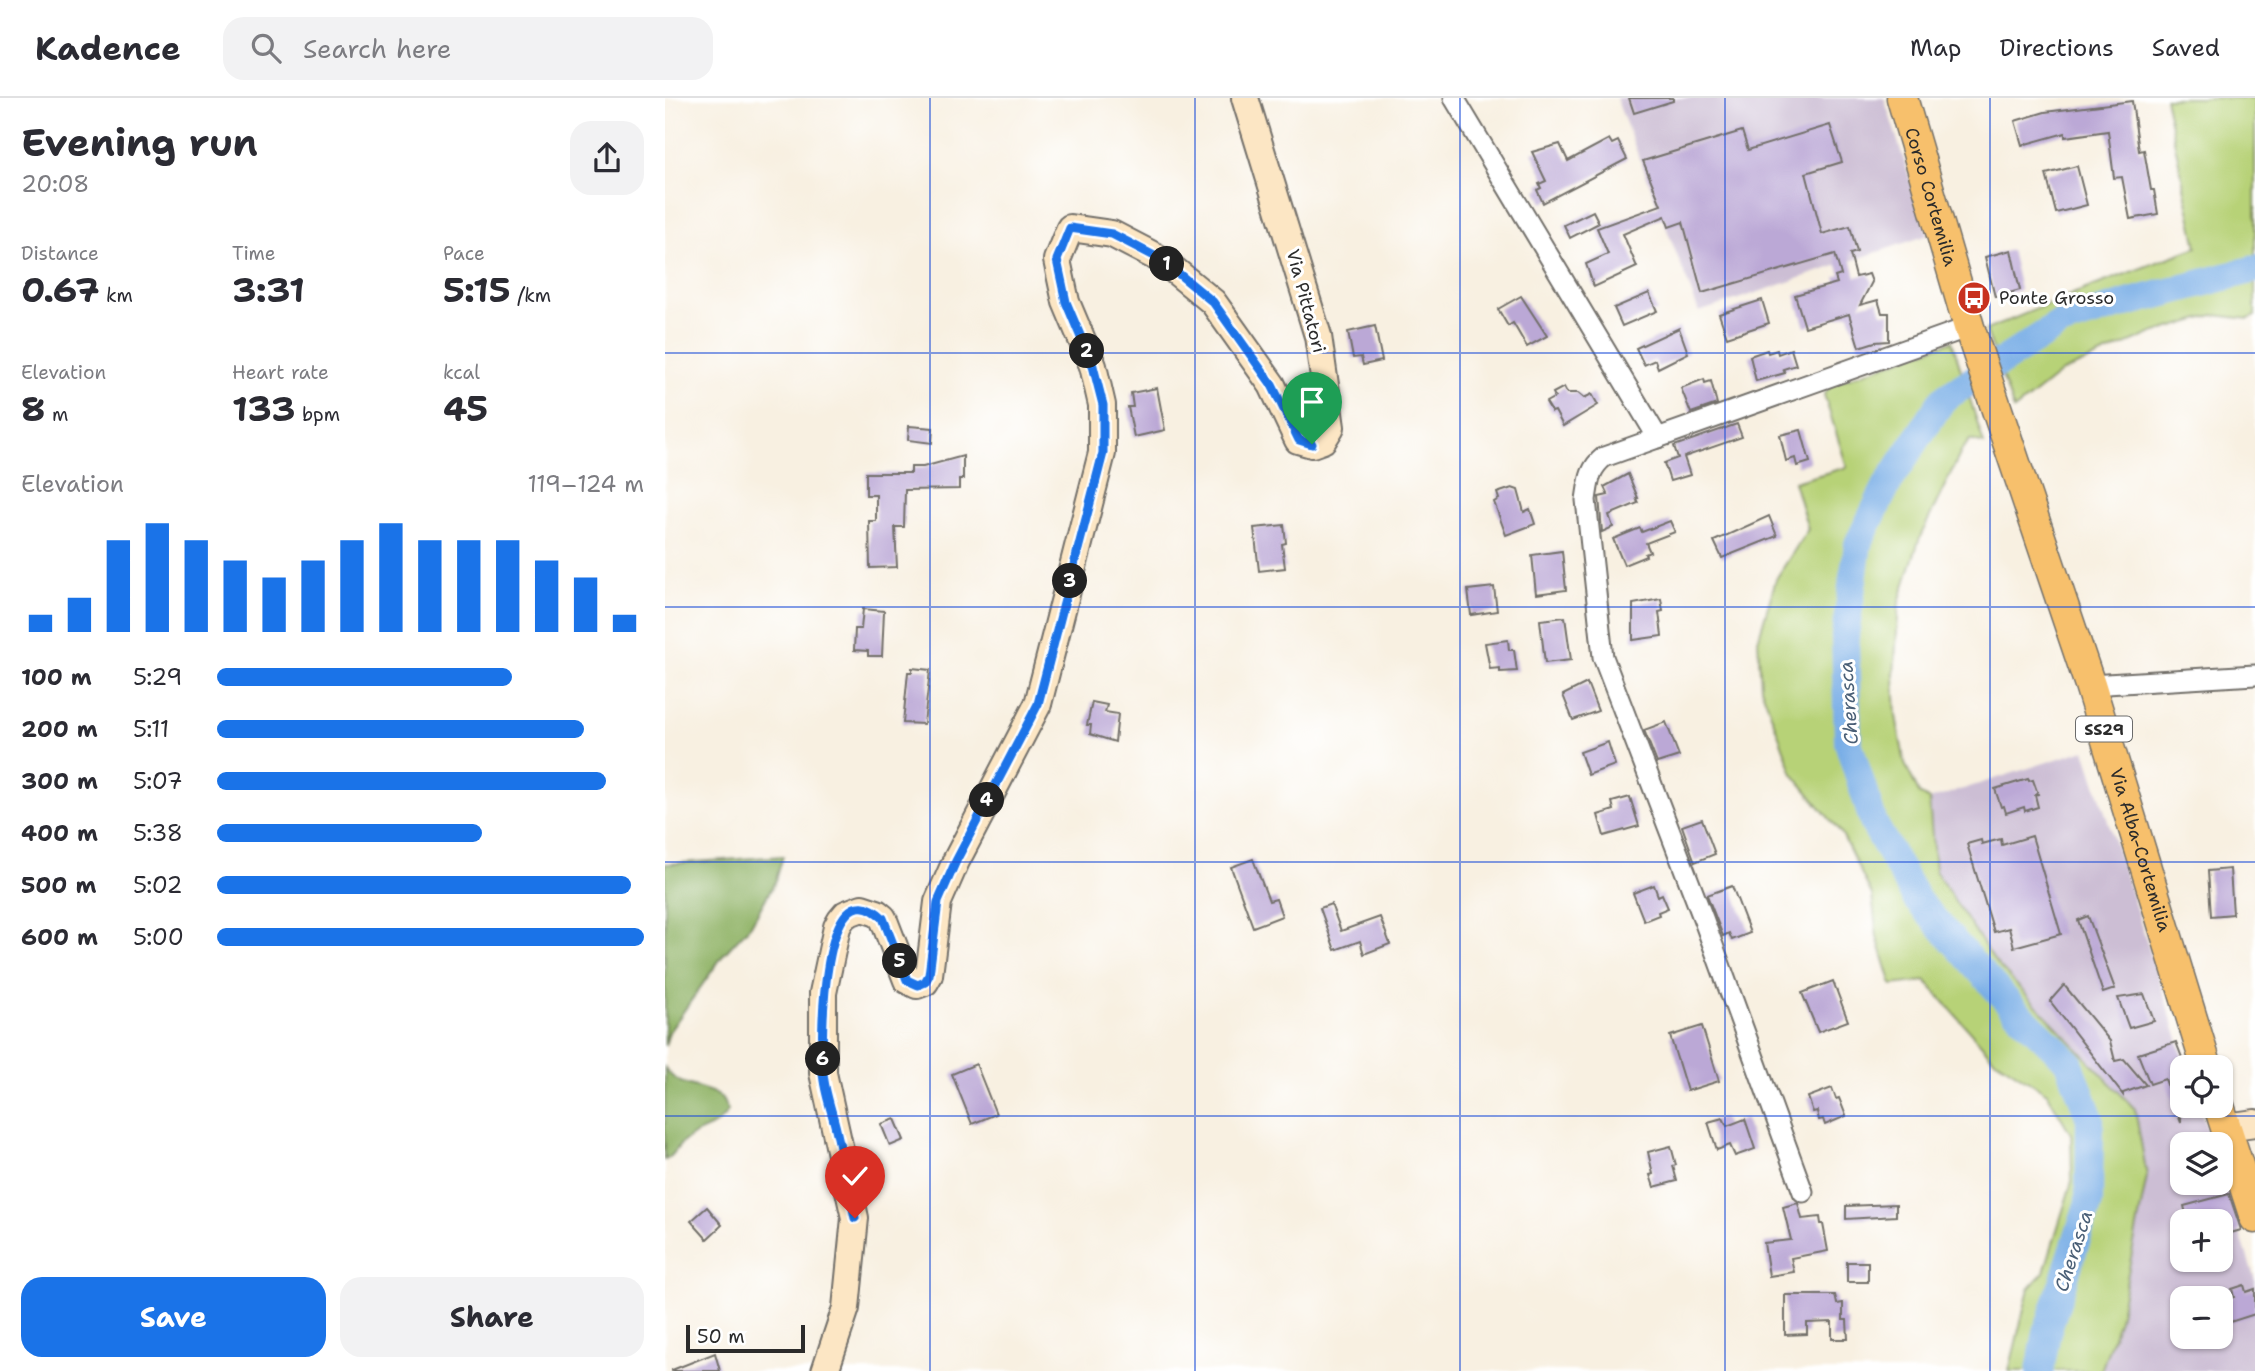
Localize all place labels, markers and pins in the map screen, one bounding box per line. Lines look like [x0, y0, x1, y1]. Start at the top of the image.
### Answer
pin: 1 [1149, 246, 1185, 282]
bus stop icon: Ponte Grosso [1955, 279, 1993, 317]
place label: Ponte Grosso [1999, 286, 2114, 310]
pin: 2 [1069, 334, 1105, 368]
pin [1282, 372, 1342, 444]
pin: 3 [1053, 564, 1087, 598]
pin: 4 [969, 782, 1005, 818]
pin: 5 [883, 944, 917, 978]
pin: 6 [805, 1042, 841, 1076]
pin [825, 1146, 885, 1218]

